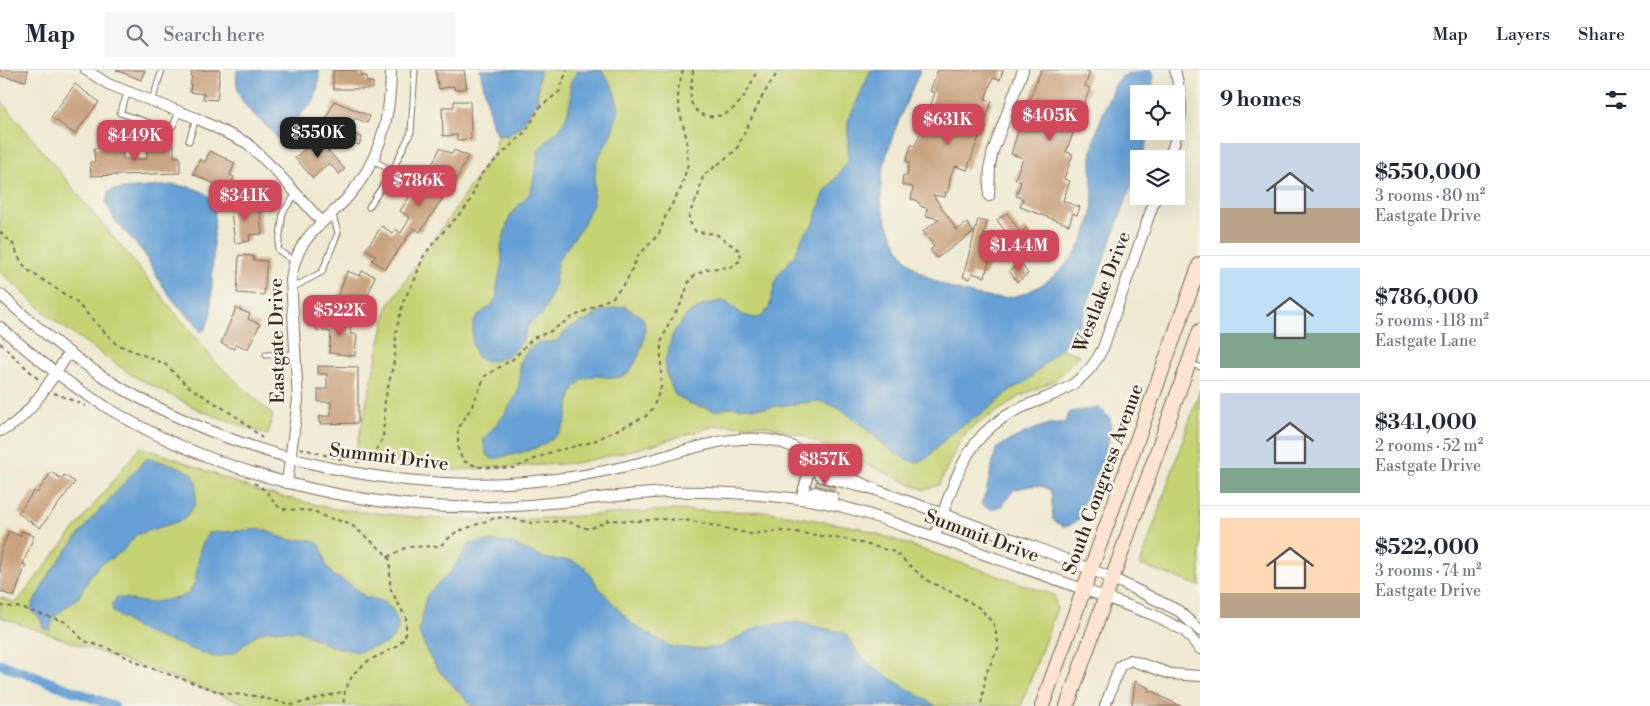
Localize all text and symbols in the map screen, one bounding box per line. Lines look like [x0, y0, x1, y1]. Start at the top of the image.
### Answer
search box [105, 12, 455, 57]
text: Map [25, 20, 75, 50]
icon: search [123, 21, 151, 49]
text: Search here [163, 23, 265, 47]
text: Map [1433, 23, 1468, 46]
text: Layers [1496, 23, 1550, 46]
text: Share [1578, 23, 1625, 46]
map controls [1130, 85, 1185, 205]
button: locate [1130, 85, 1185, 140]
icon: filters [1602, 86, 1630, 114]
text: 9 homes [1220, 87, 1301, 113]
pin: $405K [1015, 100, 1085, 142]
pin: $631K [913, 104, 983, 146]
text: $405K [1023, 106, 1077, 126]
text: $631K [923, 110, 973, 130]
pin: $550K [283, 116, 353, 159]
pin: $449K [100, 119, 170, 162]
text: $550K [291, 123, 345, 143]
text: $449K [108, 126, 162, 146]
button: layers [1130, 150, 1185, 205]
text: $550,000 [1375, 160, 1481, 186]
icon: home [1260, 163, 1320, 223]
pin: $786K [384, 164, 454, 207]
text: $786K [393, 171, 445, 191]
pin: $341K [210, 180, 280, 222]
text: $341K [220, 186, 270, 206]
text: 3 rooms · 80 m² [1375, 186, 1485, 206]
text: Eastgate Drive [1375, 206, 1481, 226]
street label: Westlake Drive [1068, 228, 1136, 357]
pin: $1.44M [978, 230, 1060, 272]
text: $1.44M [990, 236, 1048, 256]
street label: Eastgate Drive [264, 278, 290, 404]
text: $786,000 [1375, 285, 1478, 311]
icon: home [1260, 288, 1320, 348]
pin: $522K [305, 294, 375, 337]
text: $522K [314, 301, 366, 321]
text: 5 rooms · 118 m² [1375, 311, 1489, 331]
text: Eastgate Lane [1375, 331, 1477, 351]
street label: South Congress Avenue [1057, 381, 1149, 577]
text: $341,000 [1375, 410, 1477, 436]
icon: home [1260, 413, 1320, 473]
text: 2 rooms · 52 m² [1375, 436, 1483, 456]
street label: Summit Drive [328, 438, 450, 476]
pin: $857K [790, 444, 860, 486]
text: $857K [799, 450, 851, 470]
text: Eastgate Drive [1375, 456, 1481, 476]
street label: Summit Drive [921, 504, 1043, 568]
text: $522,000 [1375, 535, 1479, 561]
icon: home [1260, 538, 1320, 598]
text: 3 rooms · 74 m² [1375, 561, 1482, 581]
text: Eastgate Drive [1375, 581, 1481, 601]

